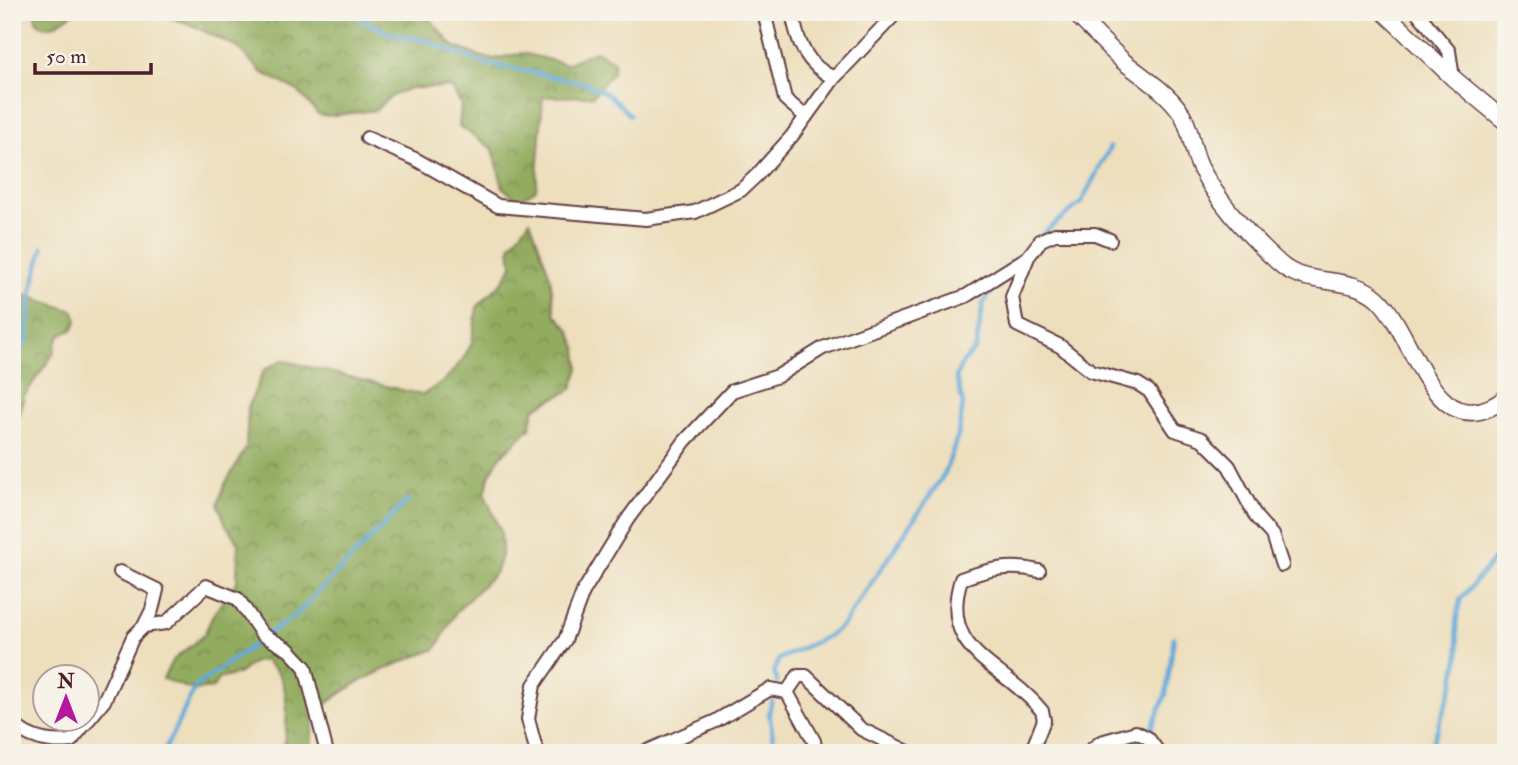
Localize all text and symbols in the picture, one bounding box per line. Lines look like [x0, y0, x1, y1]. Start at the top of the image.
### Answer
scale bar [35, 32, 150, 76]
text: 50 m [46, 43, 87, 70]
north arrow [32, 664, 102, 734]
text: N [56, 670, 75, 694]

